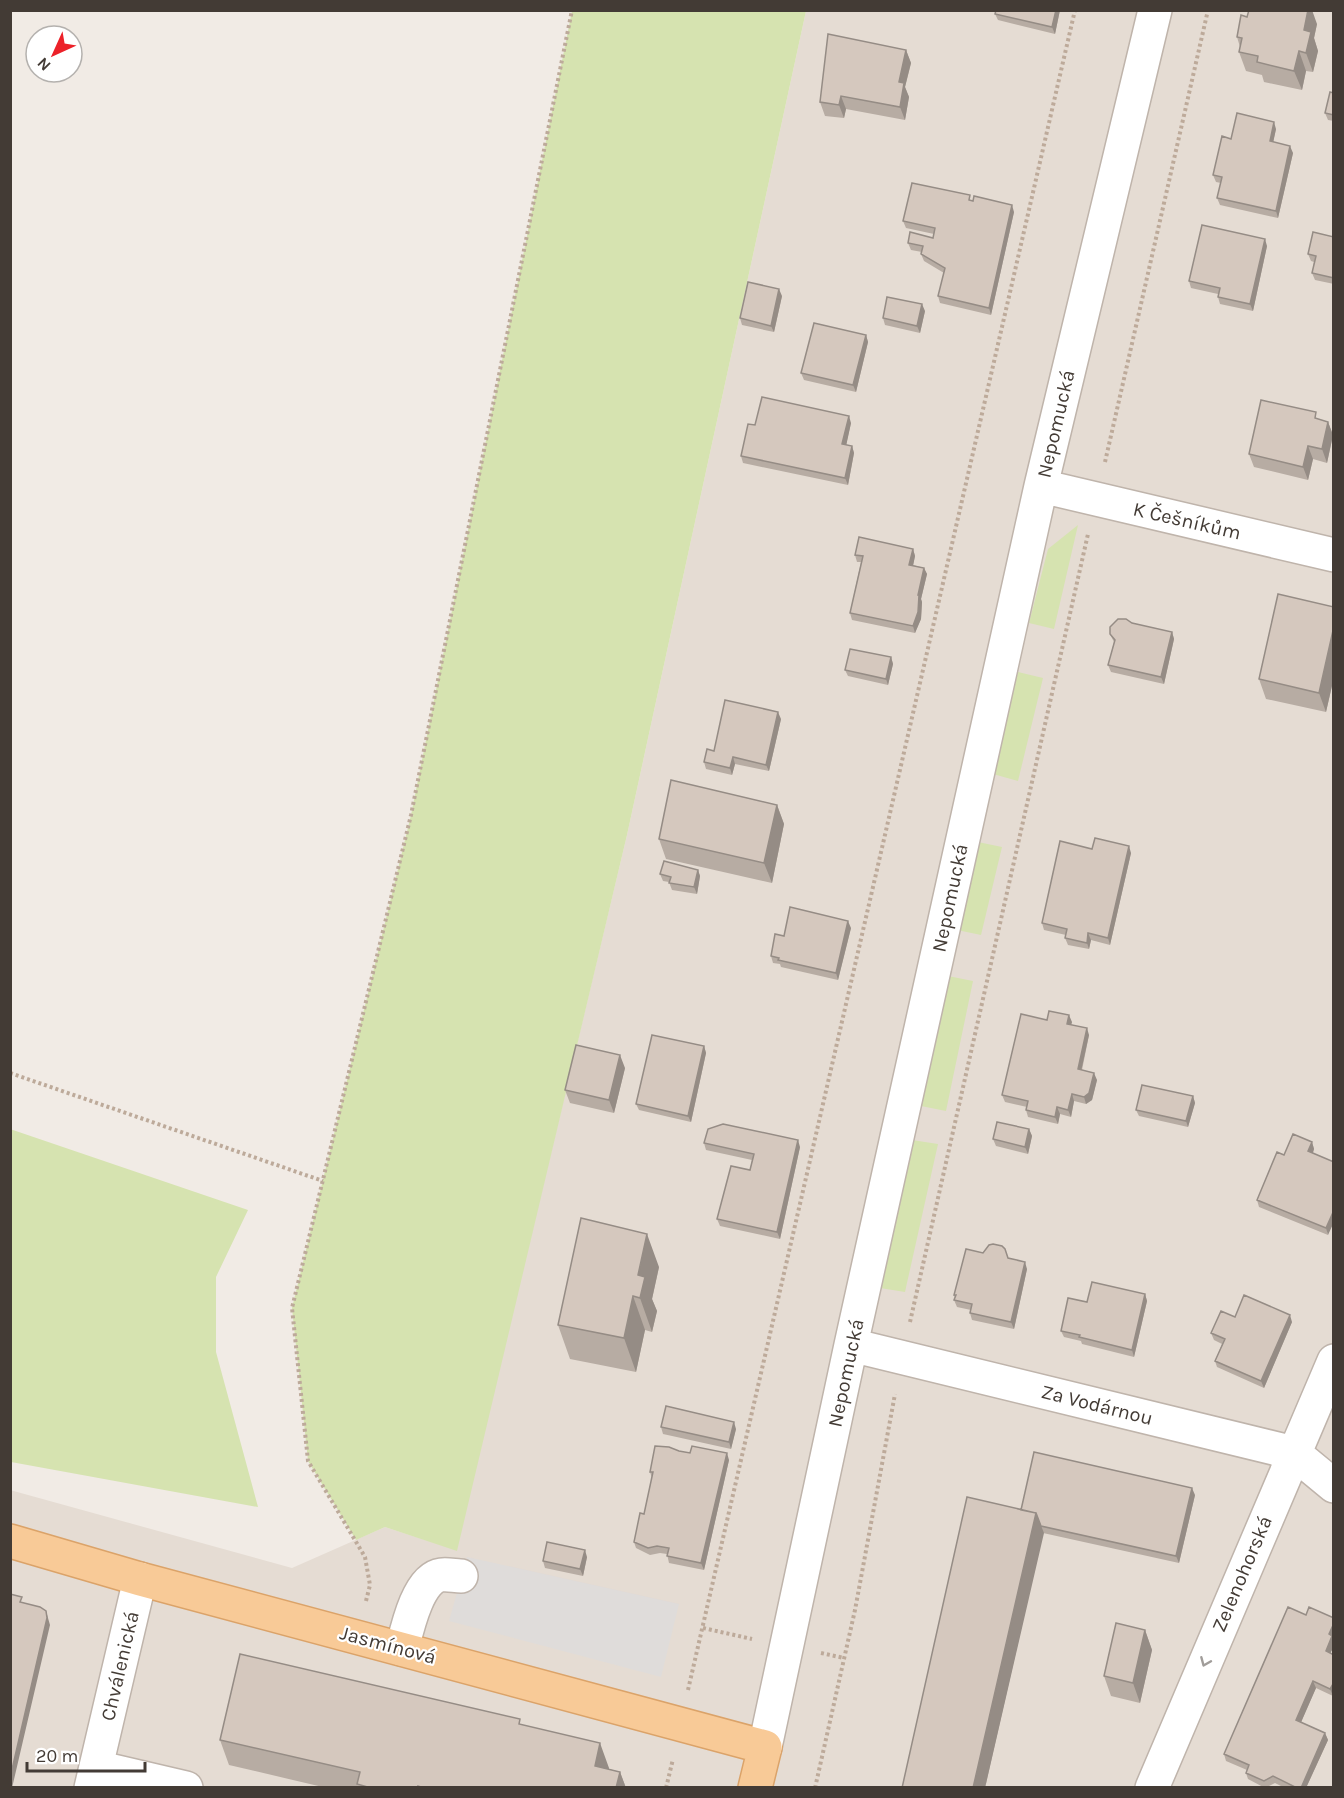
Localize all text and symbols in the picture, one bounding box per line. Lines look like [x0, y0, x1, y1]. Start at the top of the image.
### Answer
north arrow [24, 24, 84, 84]
text: N [33, 53, 55, 75]
street label: Nepomucká [1032, 368, 1080, 480]
street label: K Češníkům [1131, 496, 1243, 545]
street label: Nepomucká [927, 842, 973, 954]
street label: Nepomucká [823, 1317, 869, 1429]
street label: Za Vodárnou [1039, 1380, 1155, 1430]
street label: Zelenohorská [1207, 1512, 1277, 1636]
street label: Chválenická [96, 1609, 144, 1723]
street label: Jasmínová [338, 1621, 438, 1669]
one-way arrow [1200, 1655, 1212, 1666]
scale bar [27, 1735, 146, 1773]
text: 20 m [36, 1745, 78, 1767]

